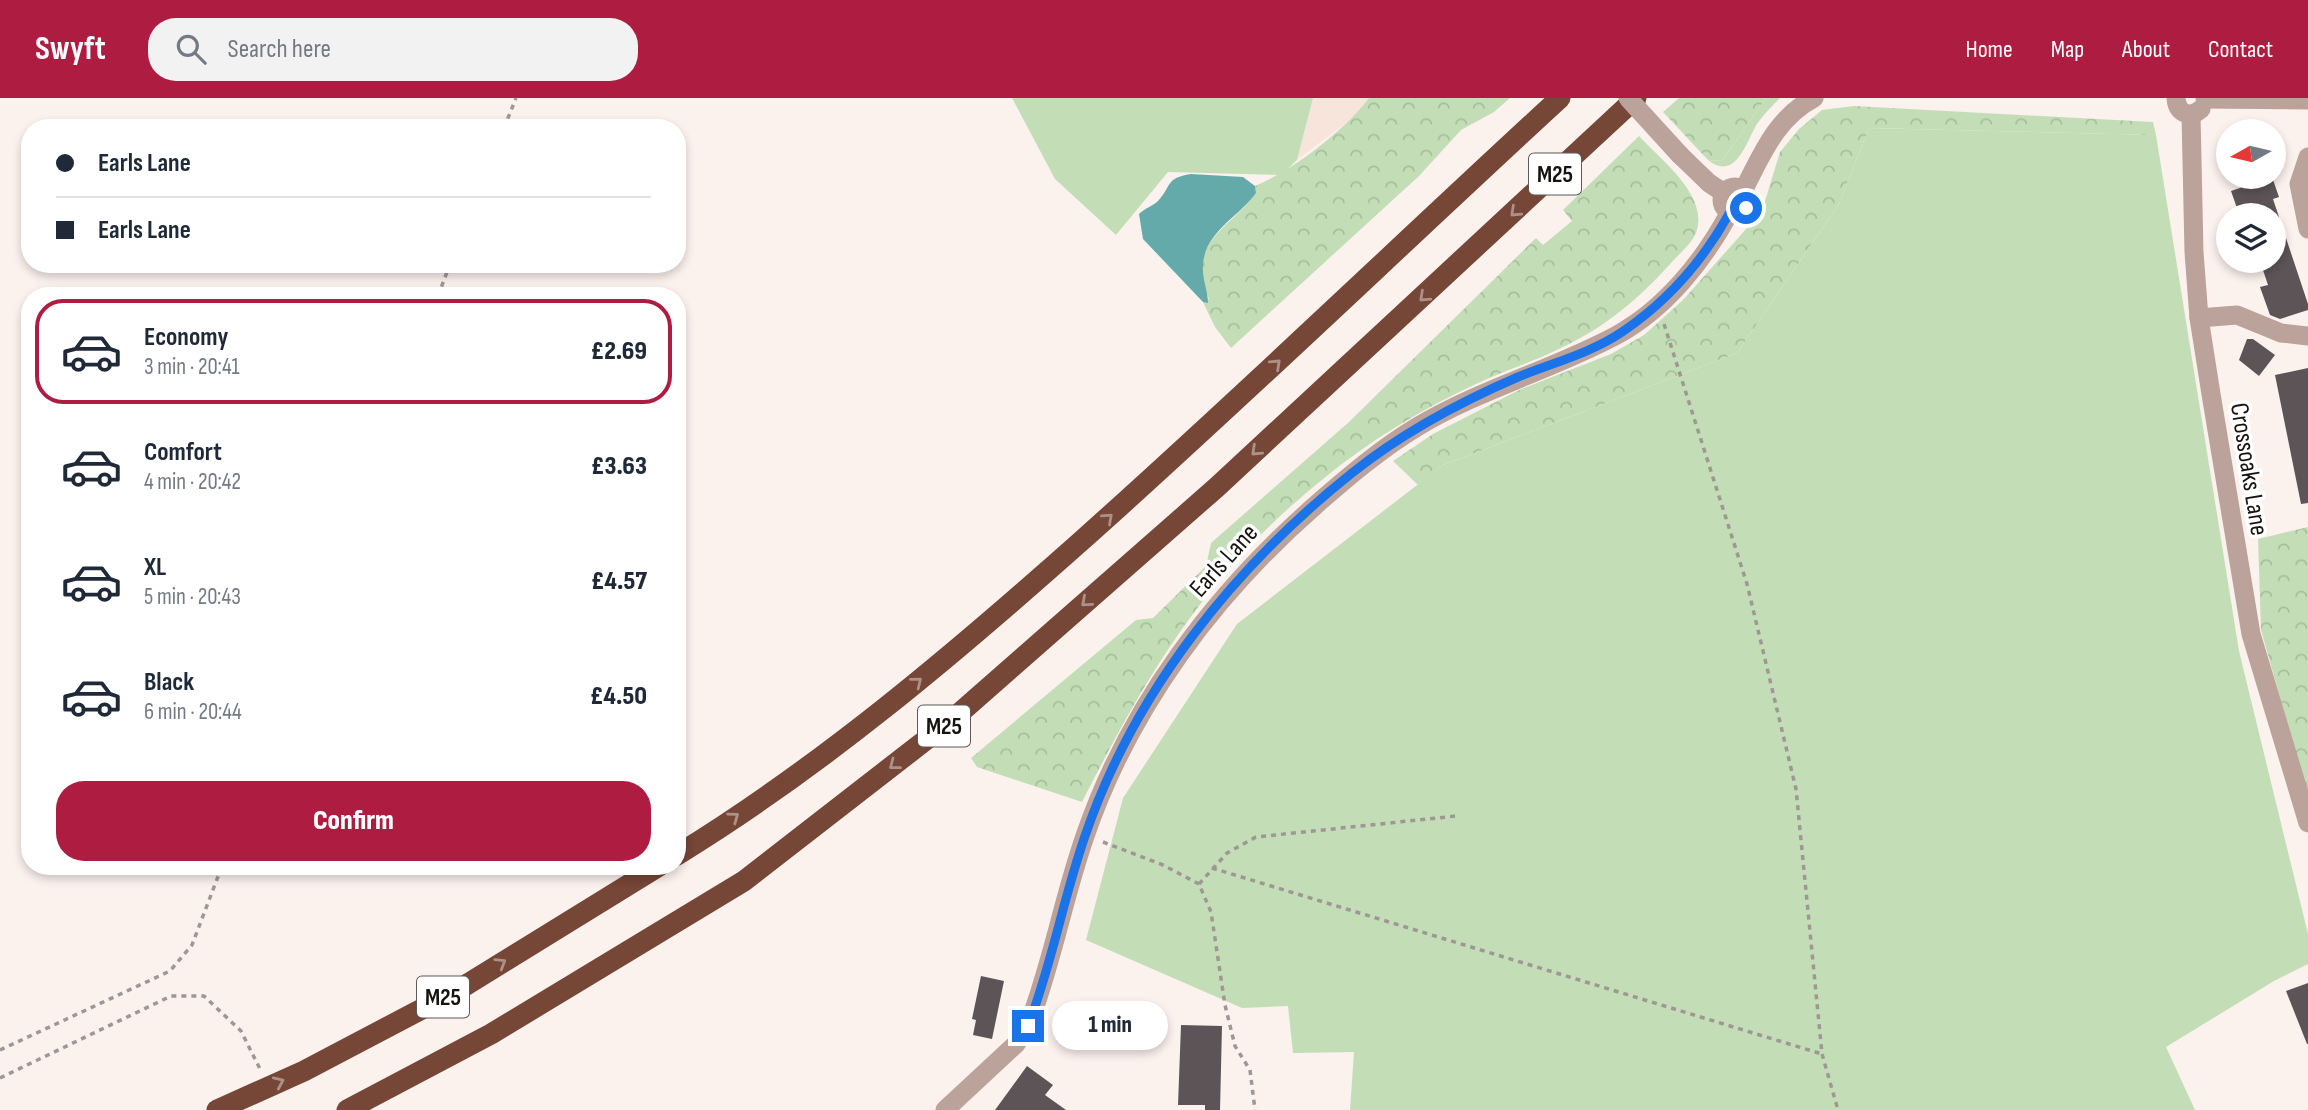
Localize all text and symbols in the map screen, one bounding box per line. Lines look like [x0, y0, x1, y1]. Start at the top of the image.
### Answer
search box [148, 18, 638, 81]
text: Swyft [35, 29, 106, 69]
icon: search [172, 30, 210, 68]
text: Search here [228, 34, 331, 65]
text: Home [1965, 35, 2013, 64]
text: Map [2051, 35, 2084, 64]
text: About [2122, 35, 2170, 64]
text: Contact [2208, 35, 2273, 64]
north arrow [2216, 119, 2286, 189]
map controls [2216, 119, 2286, 273]
text: Earls Lane [98, 148, 191, 179]
road number: M25 [1529, 154, 1581, 194]
route start [1730, 192, 1762, 224]
button: layers [2216, 203, 2286, 273]
one-way arrow [1510, 204, 1523, 217]
text: Earls Lane [98, 215, 191, 246]
one-way arrow [1419, 289, 1432, 301]
icon: car [60, 320, 123, 383]
text: Economy [144, 322, 228, 353]
text: £2.69 [591, 336, 647, 367]
text: 3 min · 20:41 [144, 353, 240, 381]
one-way arrow [1267, 360, 1280, 372]
street label: Crossoaks Lane [2223, 401, 2274, 538]
icon: car [60, 435, 123, 498]
text: Comfort [144, 437, 222, 468]
one-way arrow [1251, 443, 1264, 455]
text: £3.63 [591, 451, 647, 482]
text: 4 min · 20:42 [144, 468, 241, 496]
one-way arrow [1100, 513, 1113, 526]
street label: Earls Lane [1183, 518, 1265, 604]
icon: car [60, 550, 123, 613]
text: XL [144, 552, 166, 583]
text: £4.57 [591, 566, 647, 597]
text: 5 min · 20:43 [144, 583, 241, 611]
one-way arrow [1081, 594, 1094, 606]
icon: car [60, 665, 123, 728]
text: Black [144, 667, 194, 698]
one-way arrow [909, 677, 921, 690]
text: £4.50 [590, 681, 647, 712]
text: 6 min · 20:44 [144, 698, 242, 726]
road number: M25 [918, 706, 970, 746]
one-way arrow [889, 756, 901, 769]
button: Confirm [56, 781, 651, 861]
one-way arrow [726, 813, 739, 825]
one-way arrow [494, 958, 507, 971]
road number: M25 [417, 976, 469, 1017]
callout: 1 min [1052, 1002, 1168, 1051]
route end [1012, 1010, 1044, 1042]
text: 1 min [1088, 1011, 1132, 1039]
one-way arrow [272, 1076, 285, 1090]

